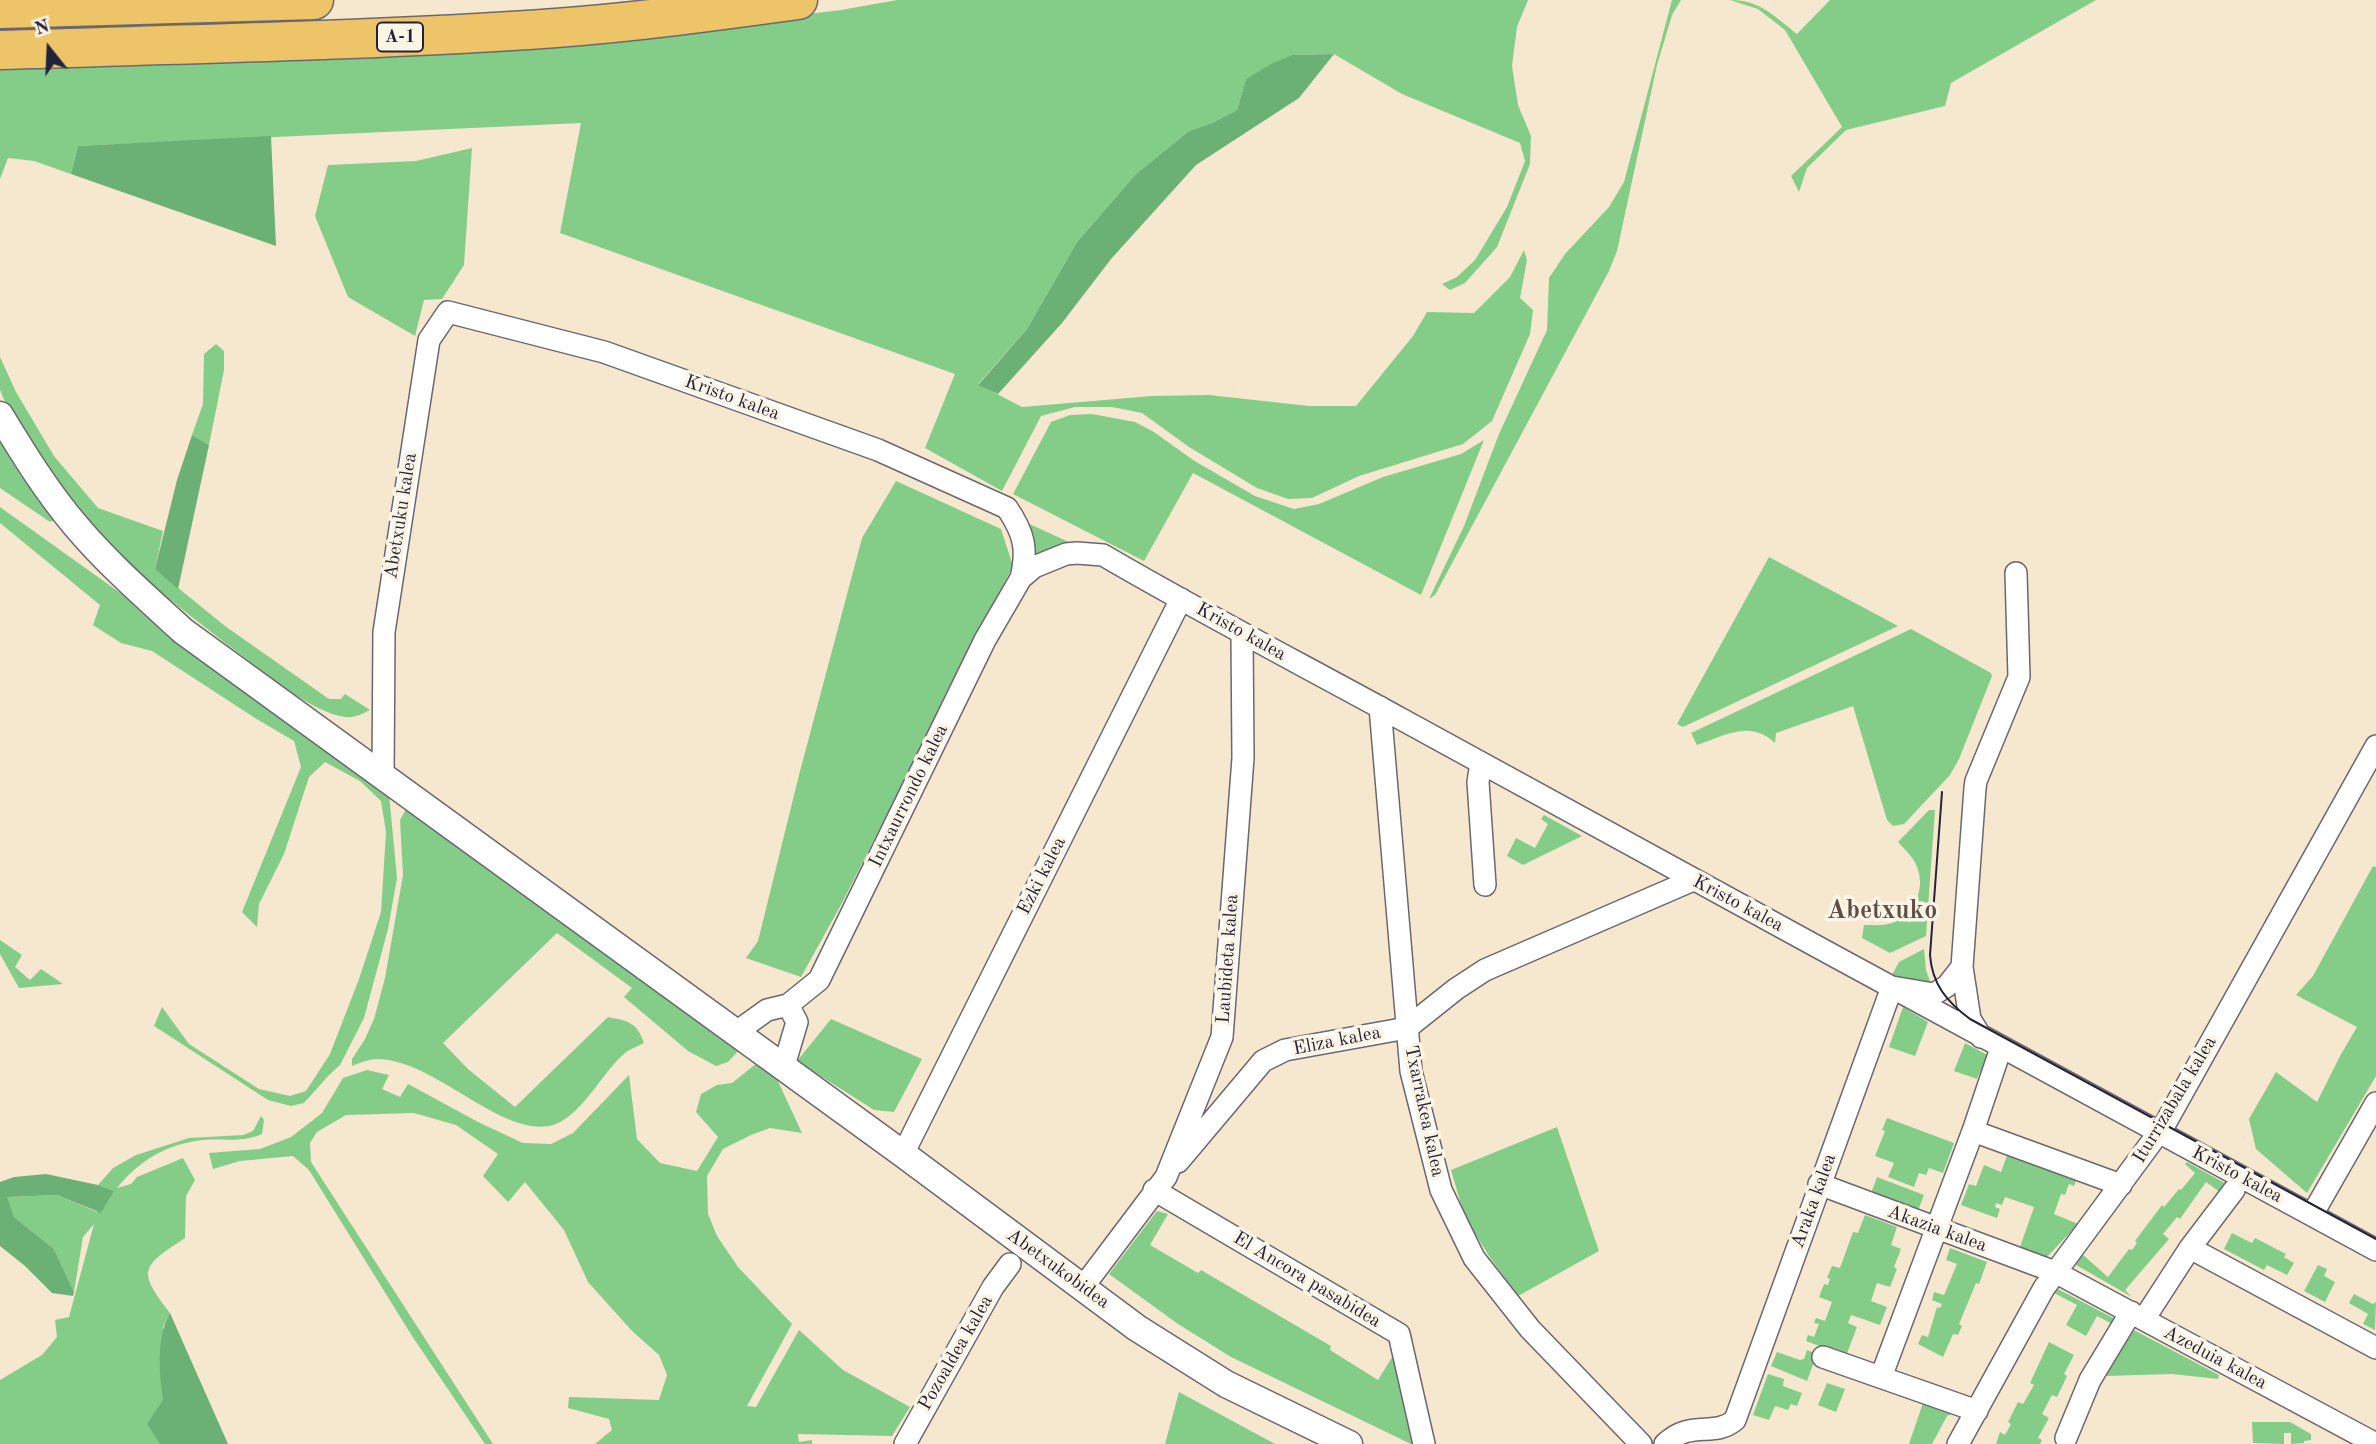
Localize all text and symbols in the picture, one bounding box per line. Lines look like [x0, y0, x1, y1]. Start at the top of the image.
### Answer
north arrow [14, 14, 84, 84]
text: N [33, 17, 52, 40]
road number: A-1 [377, 22, 423, 52]
street label: Kristo kalea [681, 370, 783, 426]
street label: Abetxuku kalea [380, 451, 422, 581]
street label: Kristo kalea [1192, 598, 1290, 666]
street label: Intxaurrondo kalea [865, 721, 953, 871]
street label: Ezki kalea [1013, 833, 1071, 919]
street label: Kristo kalea [1689, 871, 1787, 937]
street label: Laubideta kalea [1212, 894, 1244, 1024]
district label: Abetxuko [1827, 895, 1937, 927]
street label: Eliza kalea [1291, 1021, 1383, 1061]
street label: Iturrizabala kalea [2128, 1032, 2222, 1168]
street label: Txarrakea kalea [1399, 1043, 1449, 1179]
street label: Kristo kalea [2188, 1142, 2286, 1208]
street label: Araka kalea [1786, 1151, 1842, 1251]
street label: Akazia kalea [1884, 1200, 1990, 1258]
street label: Abetxukobidea [1002, 1224, 1114, 1314]
street label: El Ancora pasabidea [1229, 1227, 1385, 1333]
street label: Pozoaldea kalea [914, 1291, 998, 1415]
street label: Azeduia kalea [2159, 1321, 2271, 1395]

